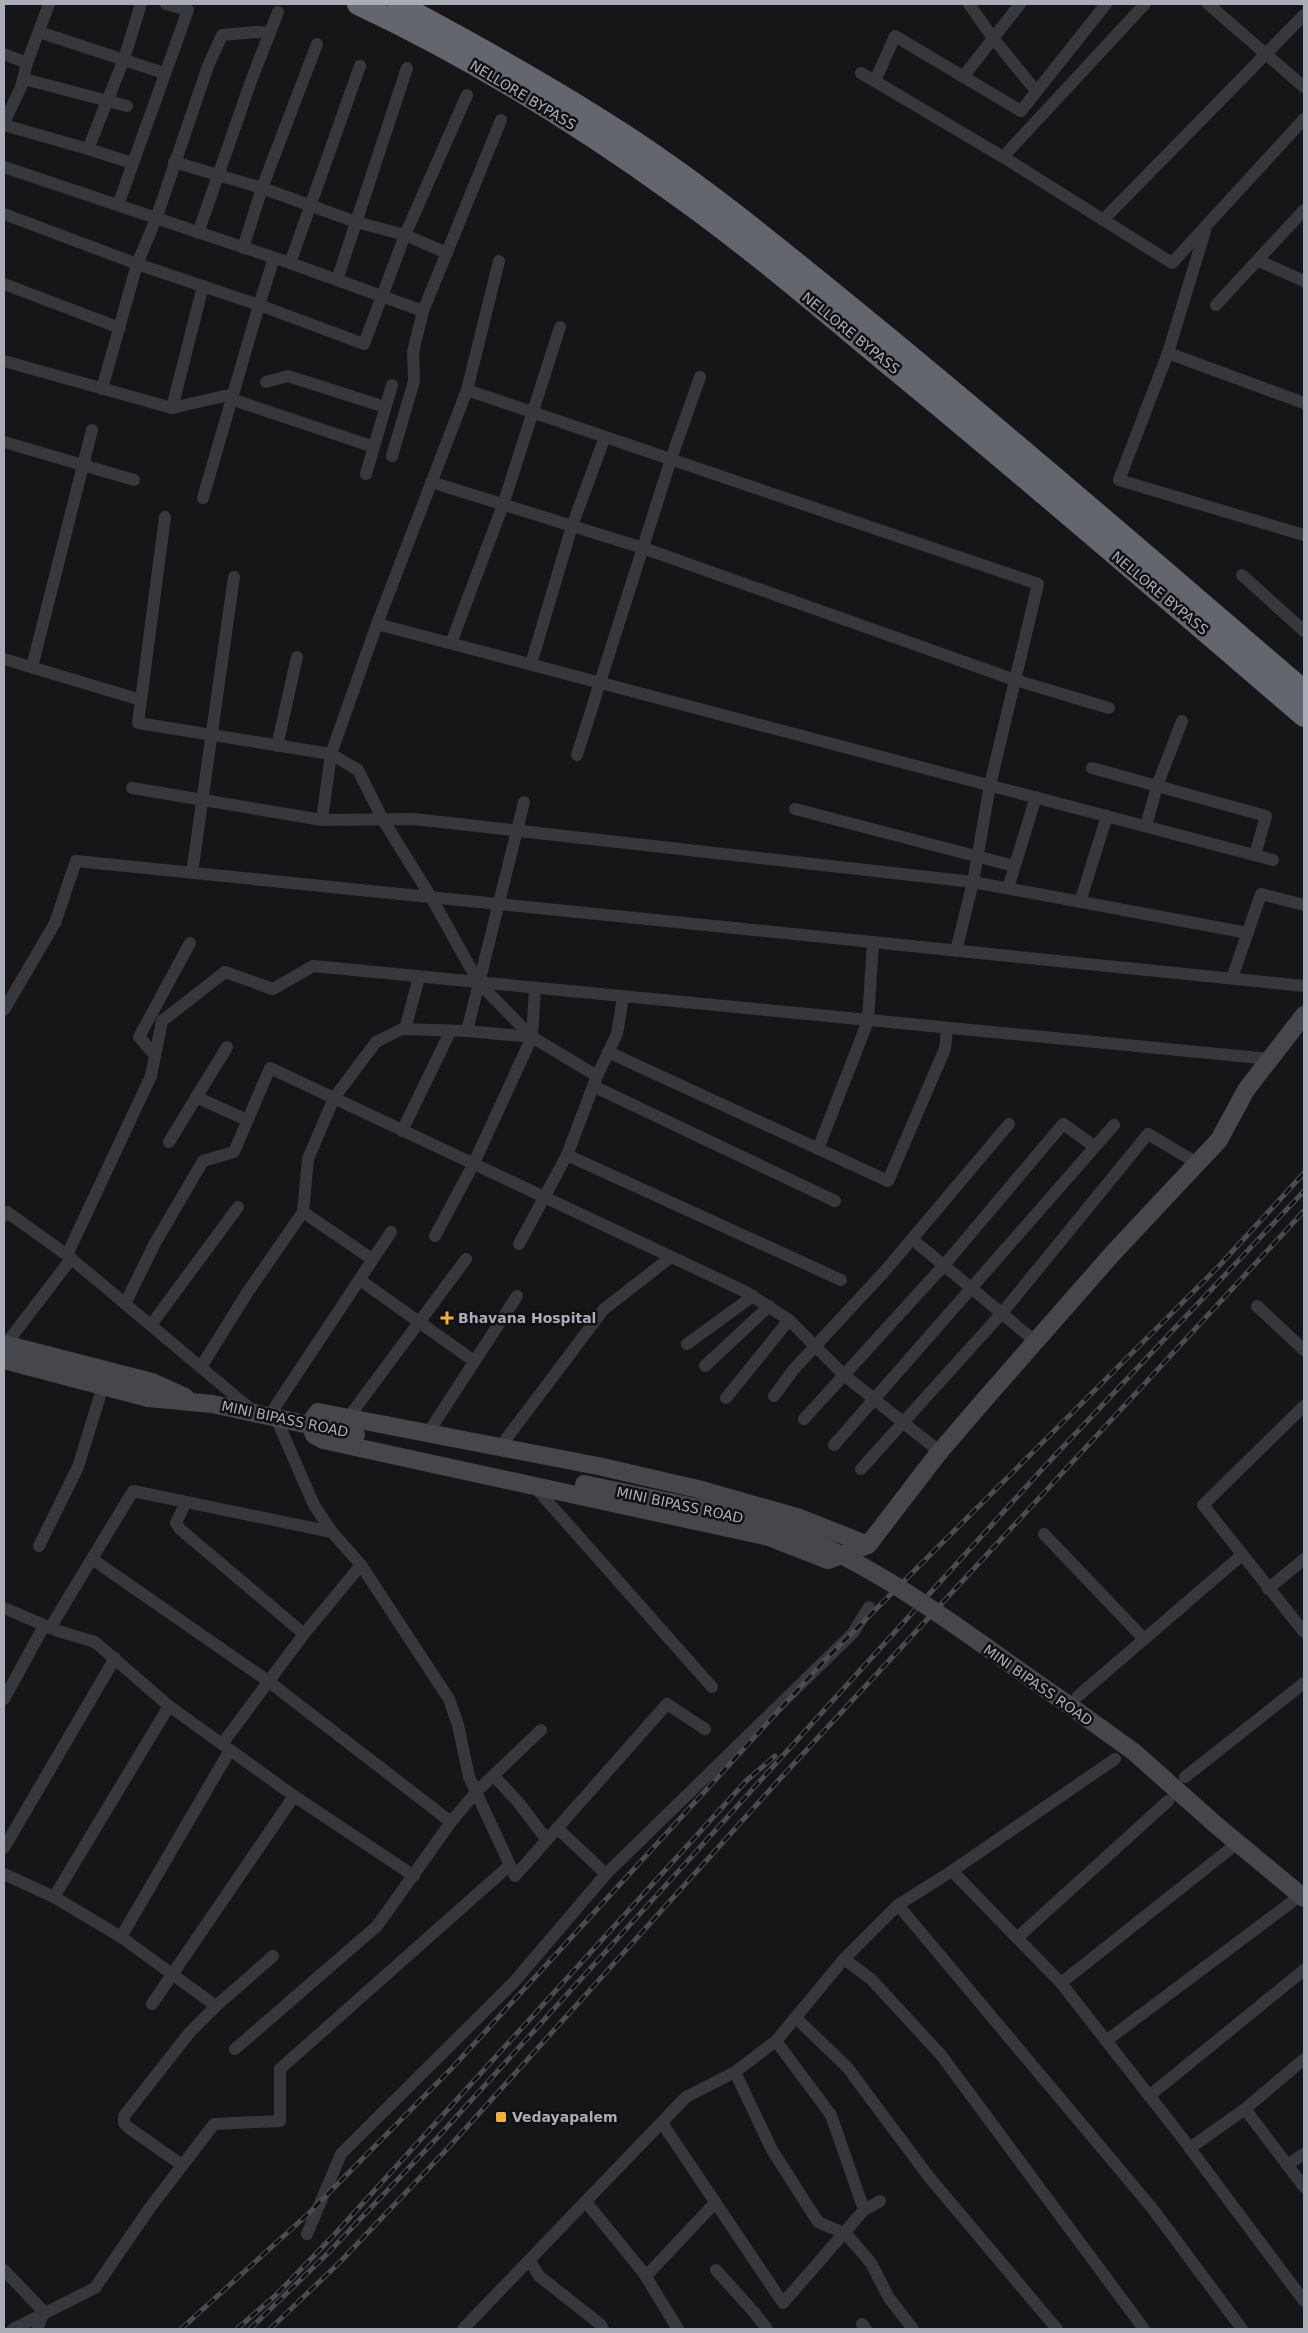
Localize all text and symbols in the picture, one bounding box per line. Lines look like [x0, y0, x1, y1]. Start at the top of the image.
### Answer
street label: NELLORE BYPASS [467, 57, 579, 133]
street label: NELLORE BYPASS [799, 289, 903, 377]
street label: NELLORE BYPASS [1109, 548, 1211, 638]
place label: Bhavana Hospital [458, 1310, 596, 1326]
marker: Bhavana Hospital [440, 1311, 454, 1325]
street label: MINI BIPASS ROAD [220, 1398, 350, 1440]
street label: MINI BIPASS ROAD [615, 1484, 745, 1526]
street label: MINI BIPASS ROAD [980, 1641, 1096, 1729]
place label: Vedayapalem [512, 2109, 618, 2125]
marker: Vedayapalem [494, 2110, 508, 2124]

